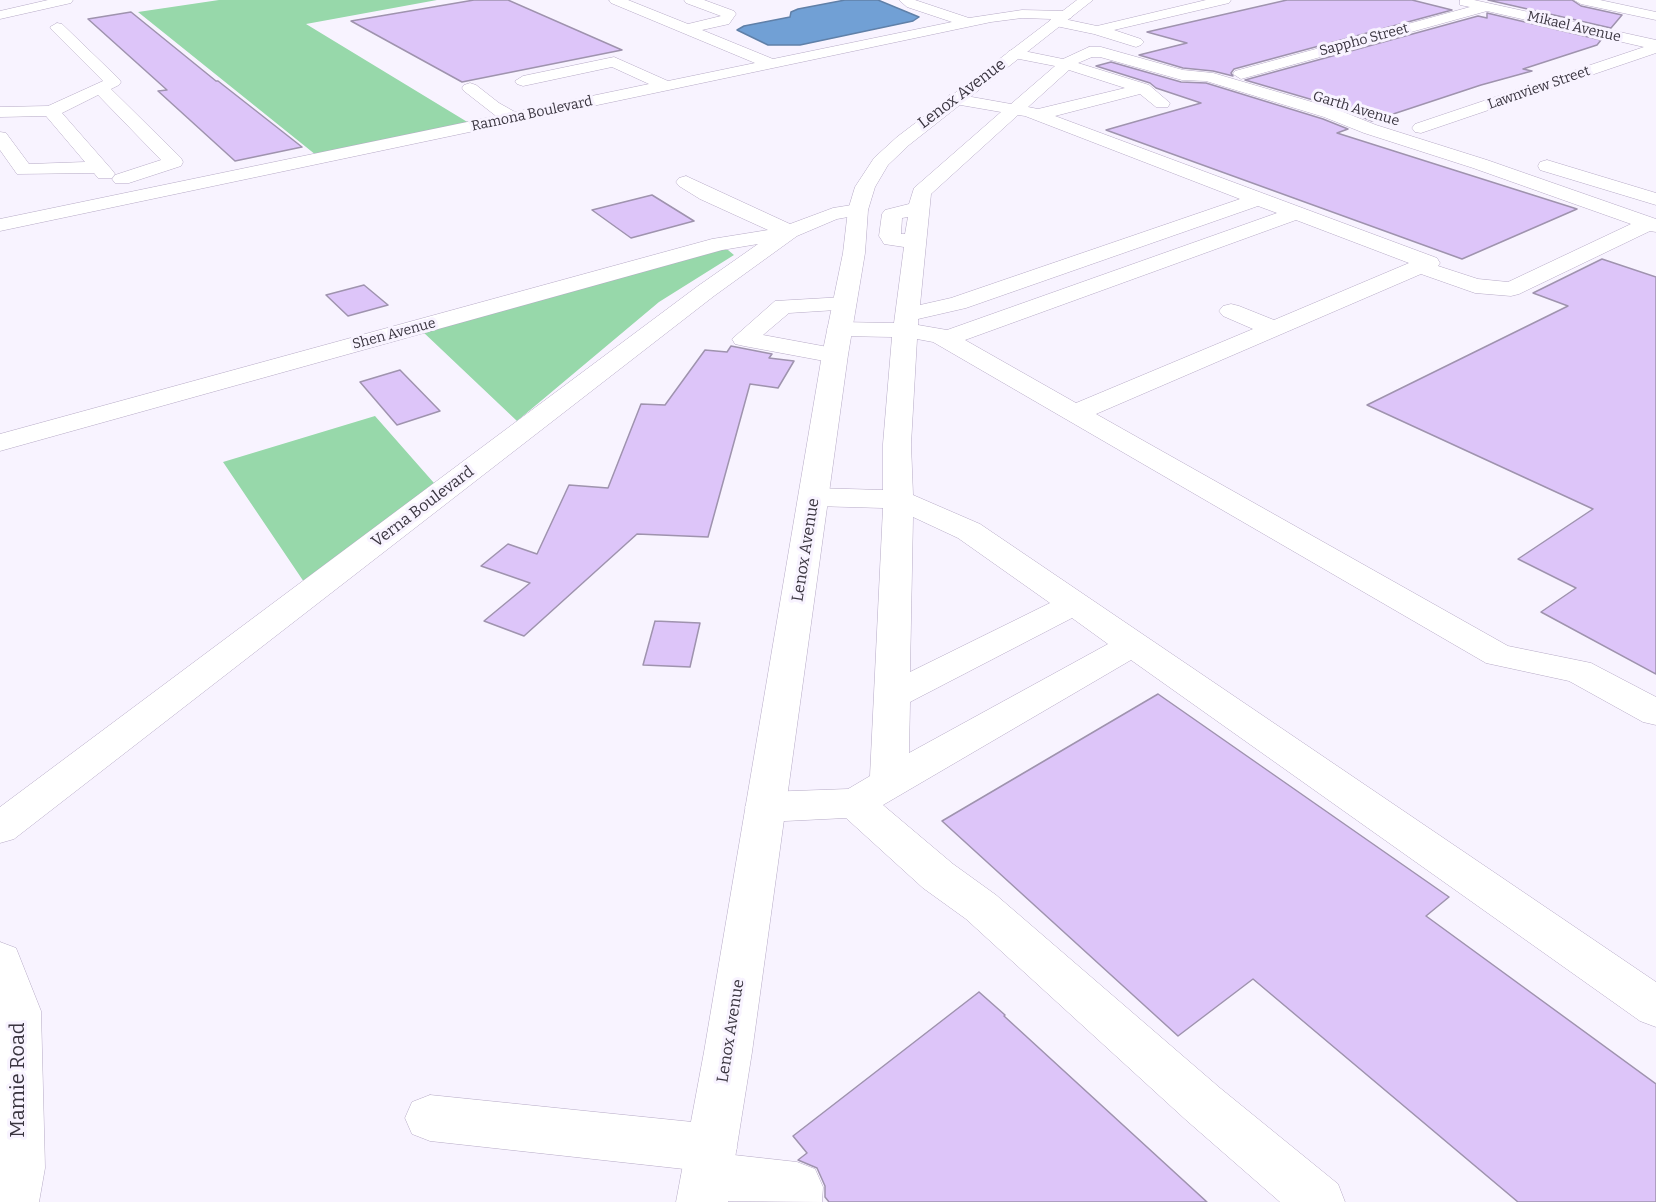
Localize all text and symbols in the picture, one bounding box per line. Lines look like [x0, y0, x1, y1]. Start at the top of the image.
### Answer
street label: Mikael Avenue [1526, 8, 1622, 46]
street label: Sappho Street [1318, 20, 1410, 60]
street label: Lenox Avenue [915, 55, 1009, 133]
street label: Lawnview Street [1486, 63, 1592, 113]
street label: Garth Avenue [1311, 88, 1401, 130]
street label: Ramona Boulevard [470, 93, 594, 135]
street label: Shen Avenue [350, 315, 438, 353]
street label: Verna Boulevard [368, 462, 478, 552]
street label: Lenox Avenue [788, 497, 824, 603]
street label: Lenox Avenue [713, 978, 749, 1084]
street label: Mamie Road [6, 1022, 30, 1138]

